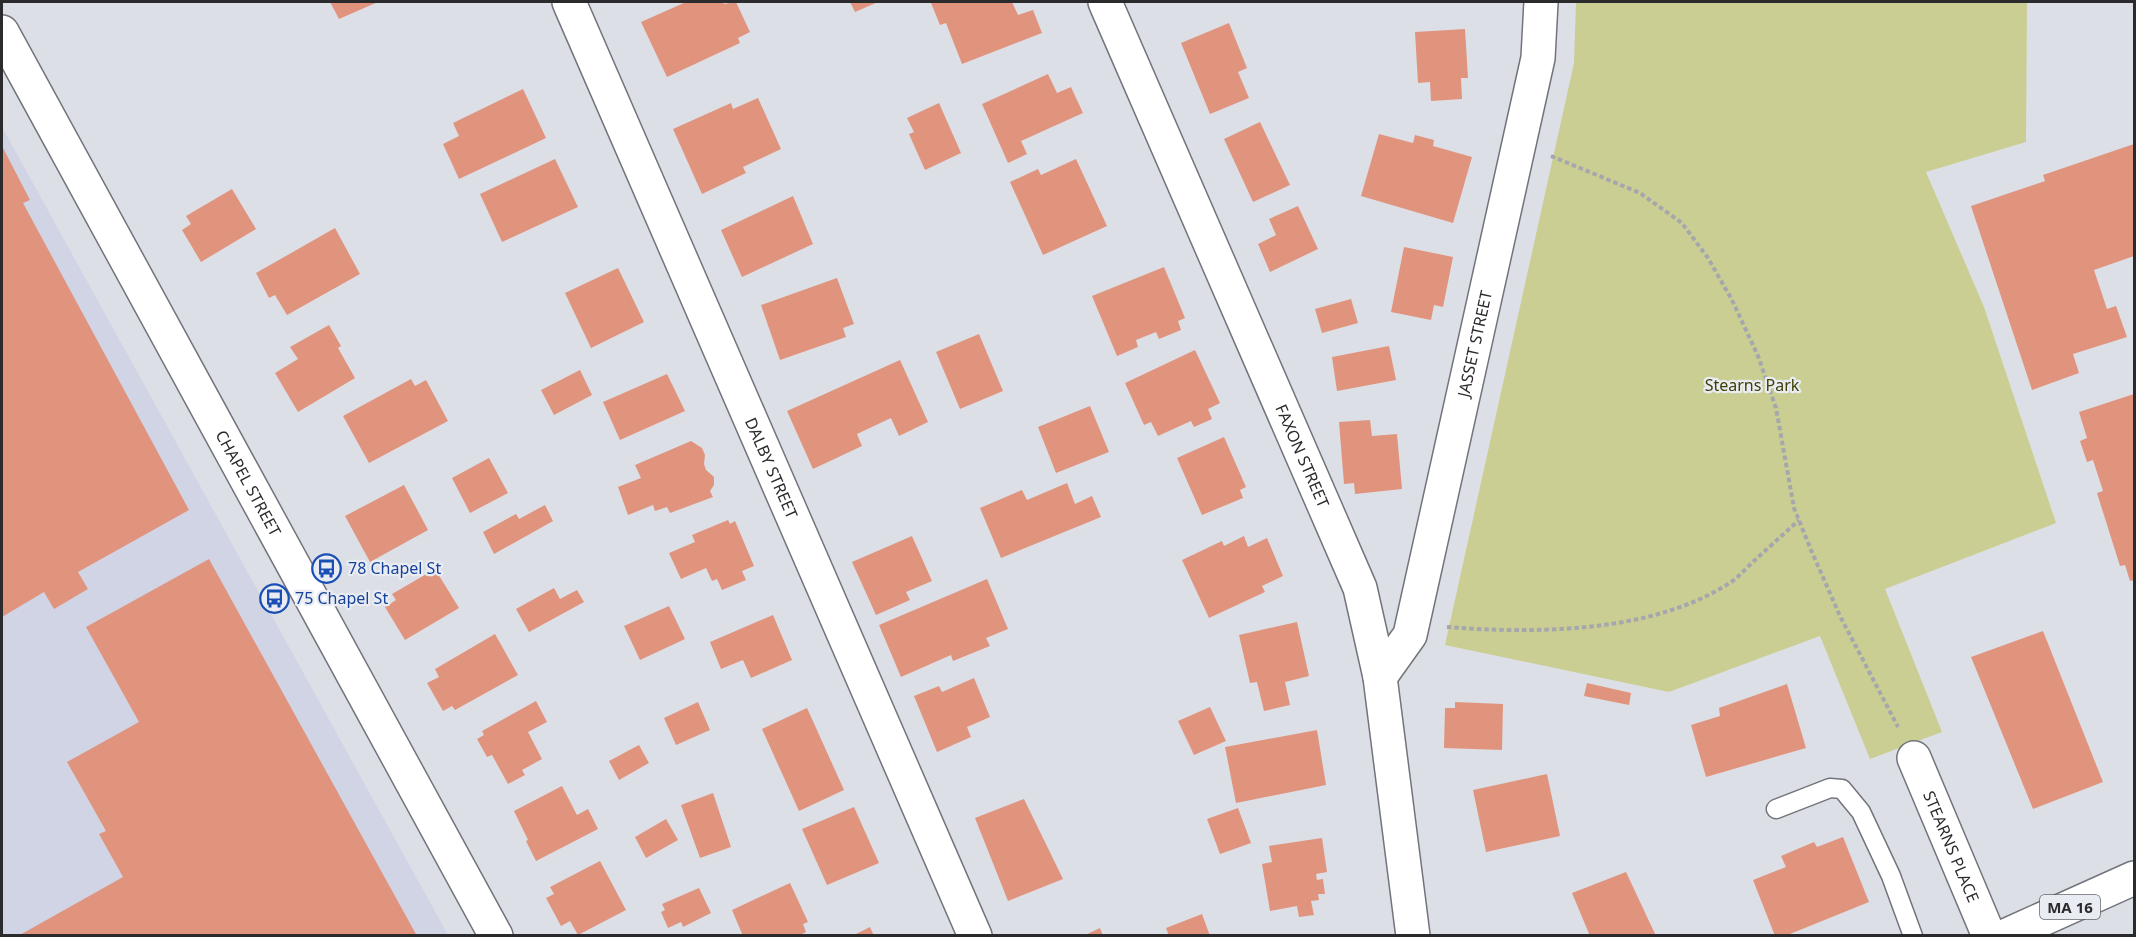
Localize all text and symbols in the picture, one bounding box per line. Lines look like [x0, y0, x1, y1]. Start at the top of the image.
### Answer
street label: JASSET STREET [1452, 288, 1497, 401]
park label: Stearns Park [1705, 374, 1800, 396]
street label: FAXON STREET [1270, 401, 1335, 511]
street label: DALBY STREET [740, 414, 803, 522]
street label: CHAPEL STREET [211, 426, 286, 540]
bus stop icon: 78 Chapel St [311, 552, 343, 584]
place label: 78 Chapel St [348, 557, 441, 579]
bus stop icon: 75 Chapel St [258, 582, 290, 614]
place label: 75 Chapel St [295, 587, 388, 609]
street label: STEARNS PLACE [1918, 787, 1985, 906]
road number: MA 16 [2040, 895, 2100, 919]

